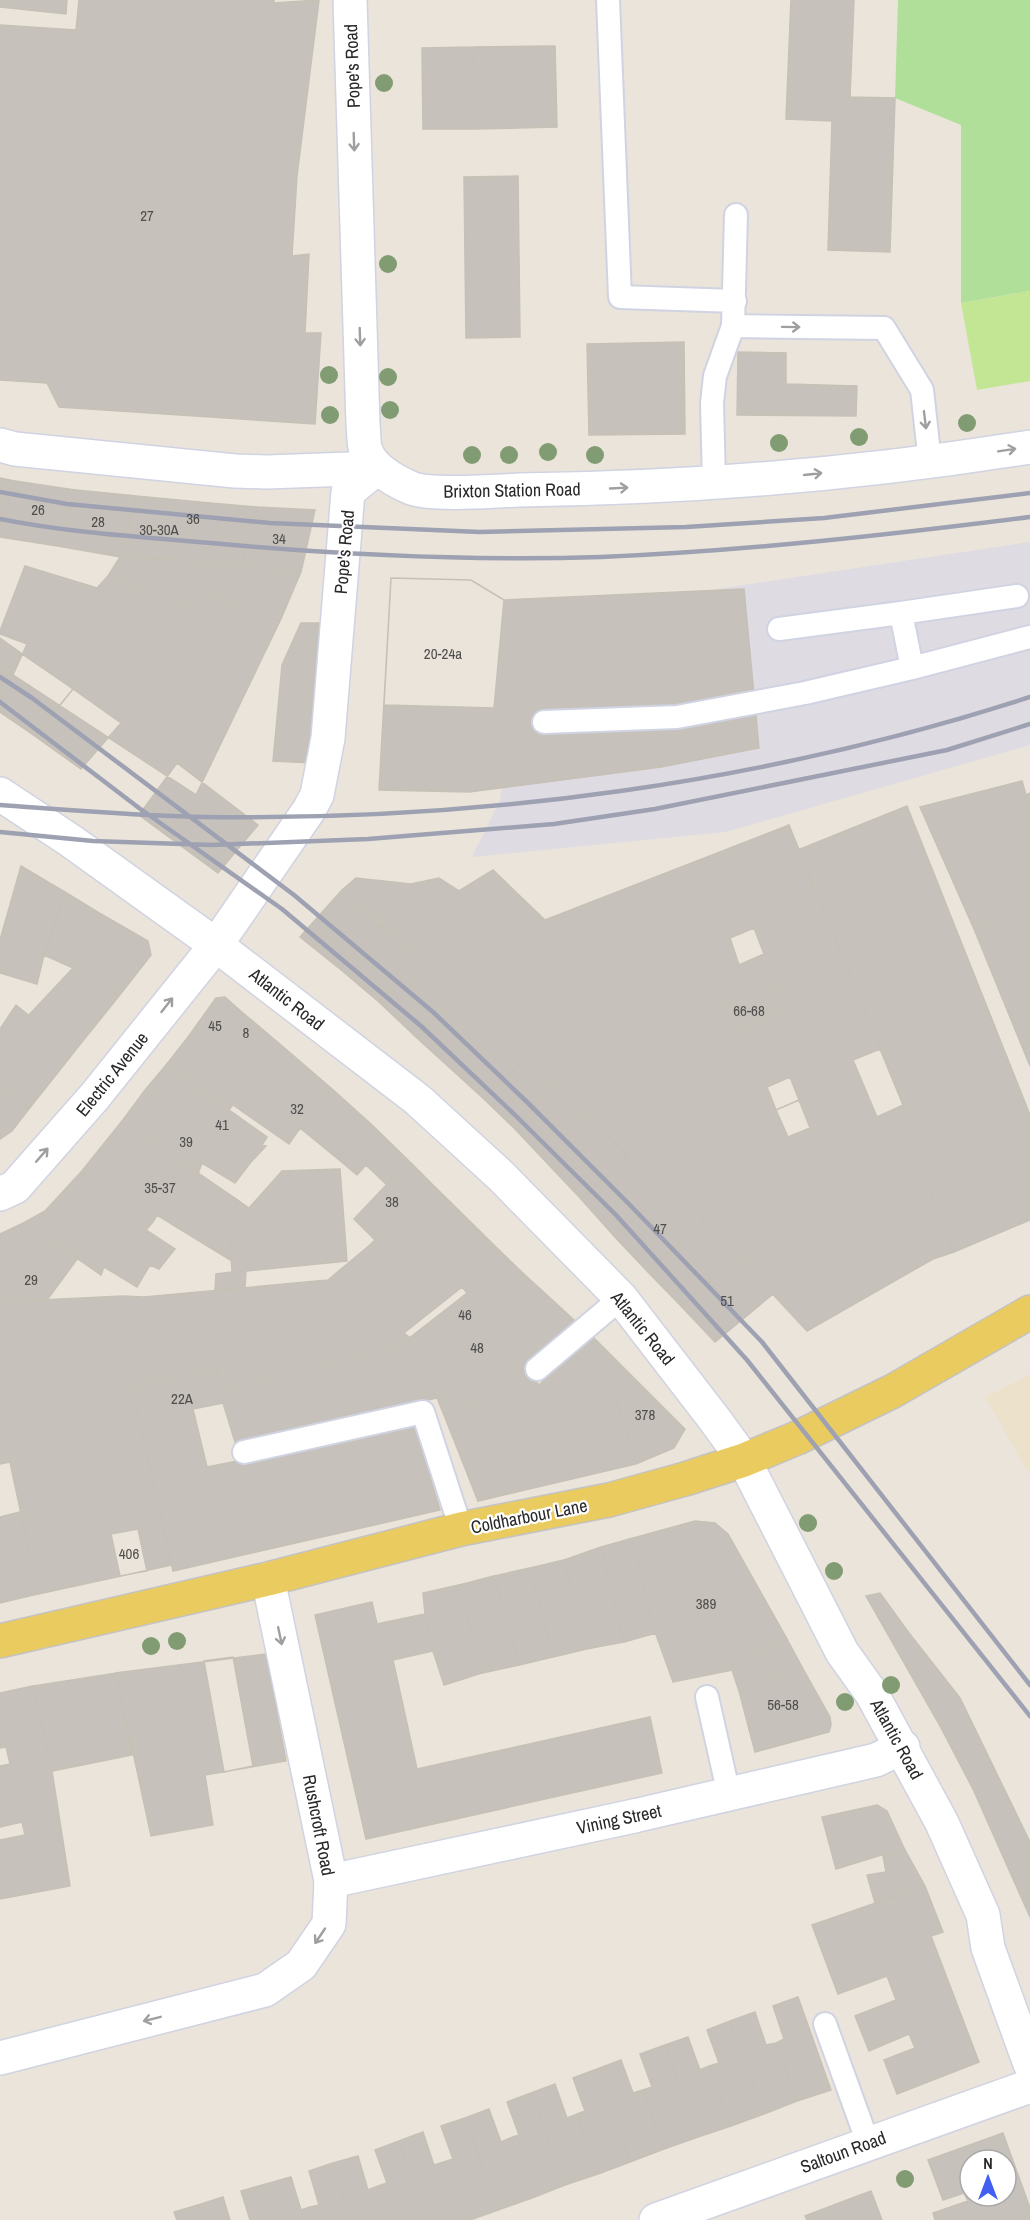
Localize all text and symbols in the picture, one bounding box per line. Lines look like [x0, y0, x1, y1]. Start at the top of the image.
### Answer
street label: Pope's Road [338, 24, 366, 108]
one-way arrow [348, 132, 360, 152]
house number: 27 [140, 205, 154, 226]
one-way arrow [781, 321, 801, 332]
one-way arrow [354, 327, 366, 347]
one-way arrow [920, 410, 931, 429]
one-way arrow [996, 445, 1016, 456]
one-way arrow [803, 468, 823, 479]
street label: Brixton Station Road [443, 476, 581, 504]
one-way arrow [608, 482, 628, 493]
house number: 26 [31, 499, 45, 520]
house number: 36 [186, 508, 200, 529]
street label: Pope's Road [328, 509, 360, 595]
house number: 28 [91, 511, 105, 532]
house number: 30-30A [139, 519, 180, 540]
house number: 34 [272, 528, 286, 549]
house number: 20-24a [424, 643, 462, 664]
street label: Atlantic Road [244, 961, 330, 1036]
one-way arrow [160, 997, 173, 1013]
house number: 66-68 [733, 1000, 765, 1021]
house number: 45 [208, 1015, 222, 1036]
house number: 8 [243, 1022, 250, 1043]
street label: Electric Avenue [70, 1026, 154, 1122]
house number: 32 [290, 1098, 304, 1119]
house number: 41 [215, 1114, 229, 1135]
house number: 39 [179, 1131, 193, 1152]
one-way arrow [36, 1147, 49, 1163]
house number: 35-37 [144, 1177, 176, 1198]
house number: 38 [385, 1191, 399, 1212]
house number: 47 [653, 1218, 667, 1239]
house number: 29 [24, 1269, 38, 1290]
street label: Atlantic Road [605, 1285, 681, 1370]
house number: 51 [720, 1290, 734, 1311]
house number: 46 [458, 1304, 472, 1325]
house number: 48 [470, 1337, 484, 1358]
house number: 22A [171, 1388, 194, 1409]
house number: 378 [635, 1404, 655, 1425]
street label: Coldharbour Lane [469, 1492, 589, 1540]
house number: 406 [119, 1543, 139, 1564]
house number: 389 [696, 1593, 716, 1614]
one-way arrow [275, 1626, 286, 1645]
street label: Atlantic Road [864, 1693, 929, 1784]
house number: 56-58 [767, 1694, 799, 1715]
street label: Rushcroft Road [297, 1772, 341, 1878]
street label: Vining Street [574, 1798, 664, 1840]
one-way arrow [314, 1928, 327, 1945]
one-way arrow [143, 2014, 162, 2025]
street label: Saltoun Road [797, 2125, 889, 2179]
north arrow [958, 2148, 1018, 2208]
text: N [983, 2152, 993, 2174]

